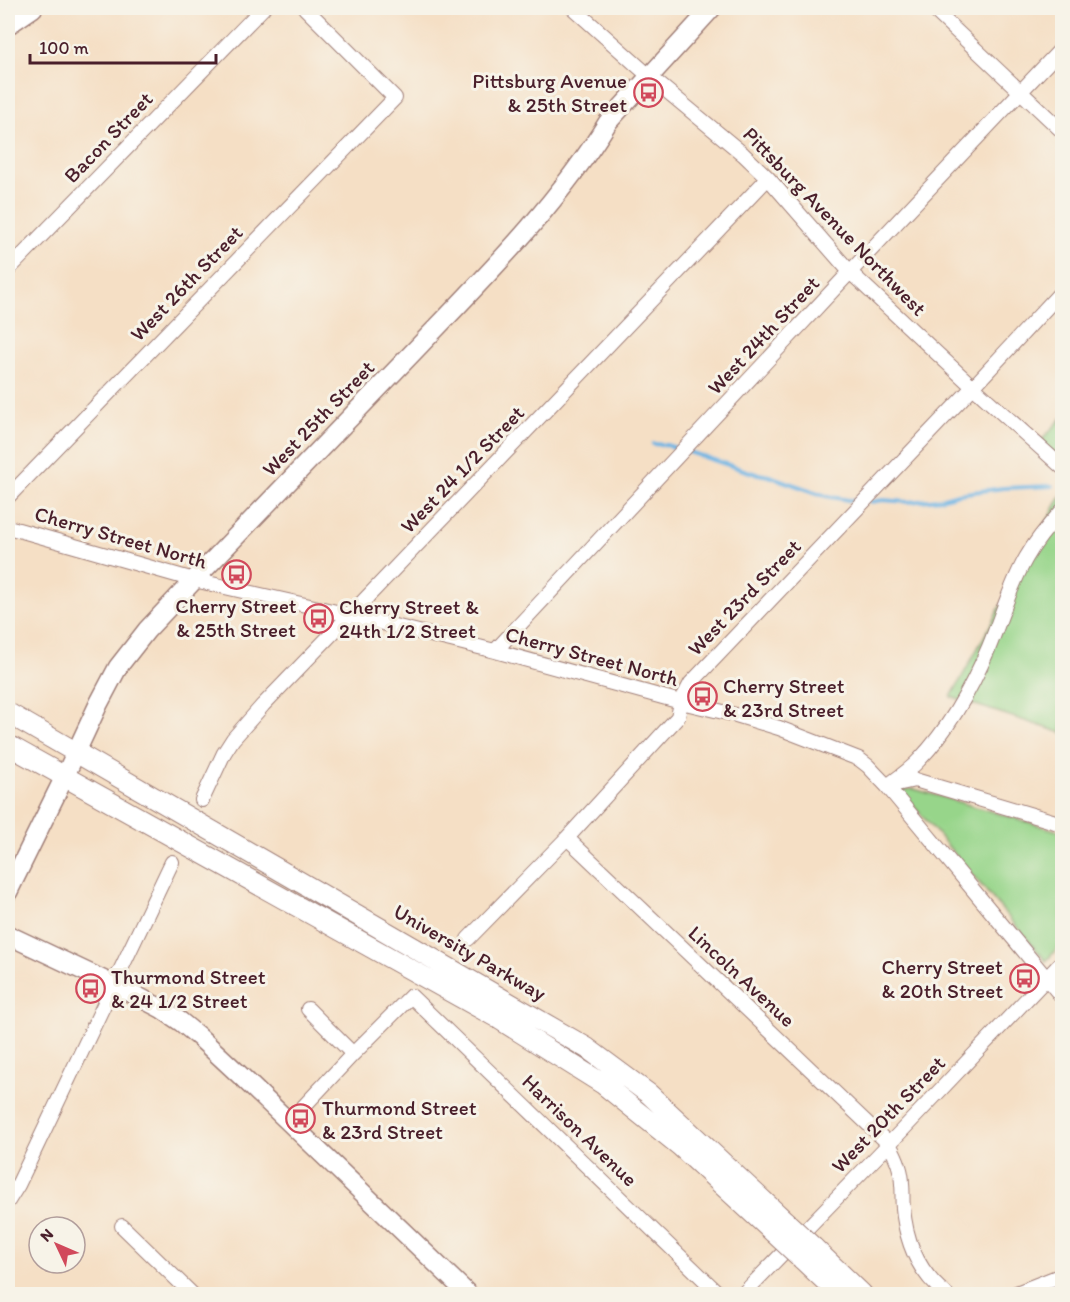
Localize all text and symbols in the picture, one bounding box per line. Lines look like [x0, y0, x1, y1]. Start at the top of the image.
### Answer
scale bar [30, 27, 216, 65]
text: 100 m [39, 37, 89, 59]
place label: Pittsburg Avenue & 25th Street [472, 68, 627, 117]
bus stop icon: Pittsburg Avenue & 25th Street [632, 76, 664, 108]
street label: Bacon Street [58, 86, 158, 188]
street label: Pittsburg Avenue Northwest [738, 121, 932, 321]
street label: West 26th Street [125, 220, 248, 346]
street label: West 24th Street [702, 271, 824, 399]
street label: West 25th Street [257, 355, 380, 481]
street label: West 24 1/2 Street [395, 400, 529, 538]
street label: Cherry Street North [32, 500, 211, 574]
street label: West 23rd Street [682, 534, 806, 660]
bus stop icon: Cherry Street & 25th Street [220, 558, 252, 590]
place label: Cherry Street & 25th Street [175, 593, 297, 642]
place label: Cherry Street & 24th 1/2 Street [339, 594, 479, 643]
bus stop icon: Cherry Street & 24th 1/2 Street [302, 602, 334, 634]
street label: Cherry Street North [503, 621, 682, 691]
place label: Cherry Street & 23rd Street [723, 673, 845, 722]
bus stop icon: Cherry Street & 23rd Street [686, 681, 718, 713]
street label: University Parkway [389, 898, 551, 1006]
street label: Lincoln Avenue [683, 920, 801, 1032]
place label: Cherry Street & 20th Street [881, 954, 1003, 1003]
bus stop icon: Cherry Street & 20th Street [1008, 962, 1040, 994]
place label: Thurmond Street & 24 1/2 Street [111, 964, 266, 1013]
bus stop icon: Thurmond Street & 24 1/2 Street [74, 972, 106, 1004]
street label: West 20th Street [826, 1050, 950, 1178]
street label: Harrison Avenue [517, 1069, 643, 1191]
place label: Thurmond Street & 23rd Street [322, 1095, 477, 1144]
bus stop icon: Thurmond Street & 23rd Street [285, 1103, 317, 1135]
north arrow [27, 1215, 87, 1275]
text: N [36, 1224, 57, 1245]

